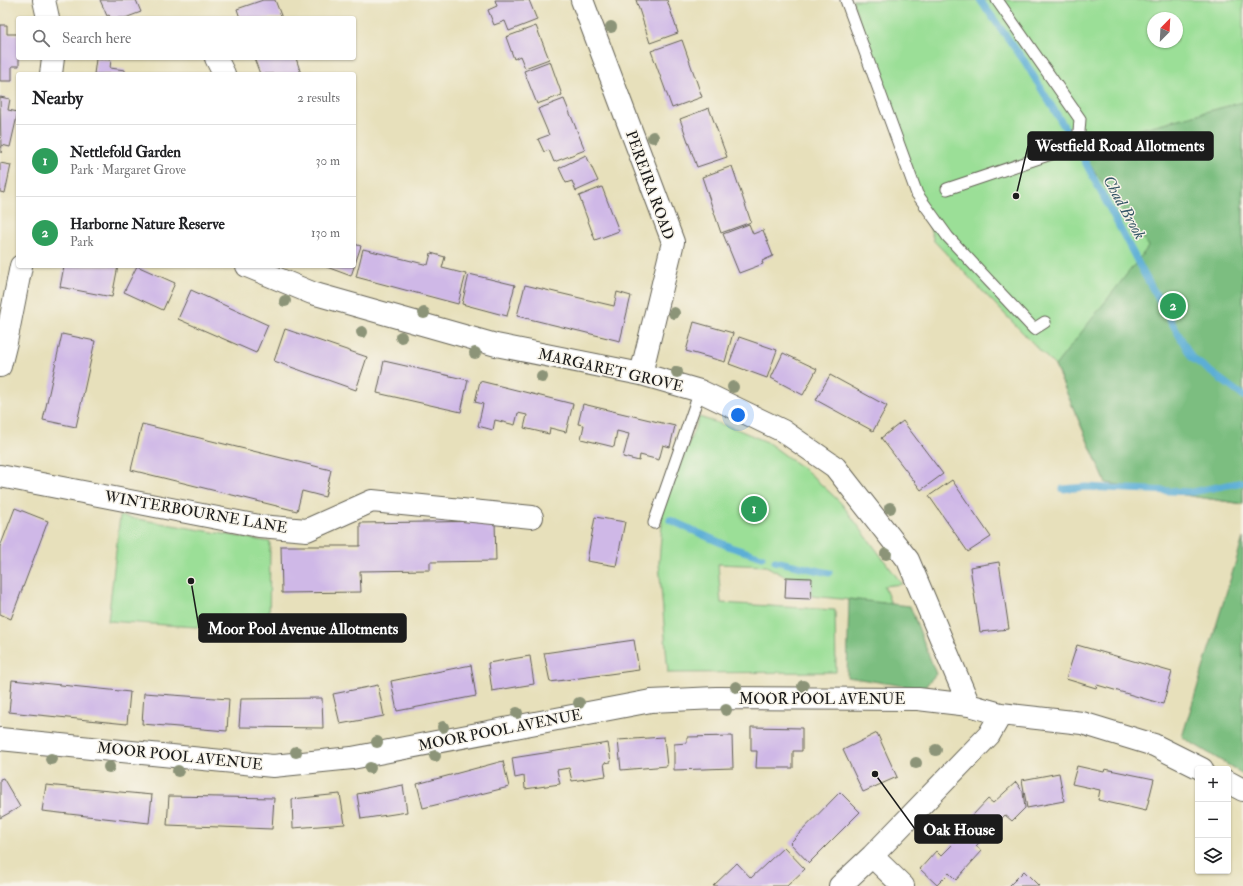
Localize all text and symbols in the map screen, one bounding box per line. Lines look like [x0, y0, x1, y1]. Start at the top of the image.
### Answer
north arrow [1147, 12, 1183, 48]
search box [16, 16, 356, 60]
icon: search [30, 27, 52, 49]
text: Search here [62, 29, 131, 48]
text: Nearby [32, 88, 83, 109]
text: 2 results [297, 90, 340, 106]
street label: PEREIRA ROAD [621, 128, 678, 242]
callout: Westfield Road Allotments [1028, 132, 1213, 160]
text: Westfield Road Allotments [1035, 136, 1205, 156]
text: Nettlefold Garden [70, 143, 181, 162]
text: 1 [43, 153, 47, 169]
text: 30 m [316, 153, 340, 169]
text: Park · Margaret Grove [70, 162, 186, 178]
water label: Chad Brook [1098, 172, 1150, 243]
text: Harborne Nature Reserve [70, 215, 225, 234]
text: 2 [42, 225, 48, 241]
text: 130 m [311, 225, 340, 241]
text: Park [70, 234, 94, 250]
pin: 2 [1160, 291, 1186, 321]
street label: MARGARET GROVE [536, 345, 686, 397]
your location [728, 405, 748, 425]
street label: WINTERBOURNE LANE [102, 487, 289, 538]
pin: 1 [741, 494, 767, 524]
callout: Moor Pool Avenue Allotments [199, 614, 406, 642]
text: Moor Pool Avenue Allotments [207, 619, 399, 639]
street label: MOOR POOL AVENUE [739, 690, 905, 709]
street label: MOOR POOL AVENUE [417, 705, 584, 756]
street label: MOOR POOL AVENUE [96, 738, 264, 775]
map controls [1195, 766, 1231, 874]
button: + [1195, 766, 1231, 802]
button: − [1195, 802, 1231, 838]
callout: Oak House [915, 815, 1002, 843]
text: Oak House [923, 820, 995, 840]
button: layers [1195, 838, 1231, 874]

